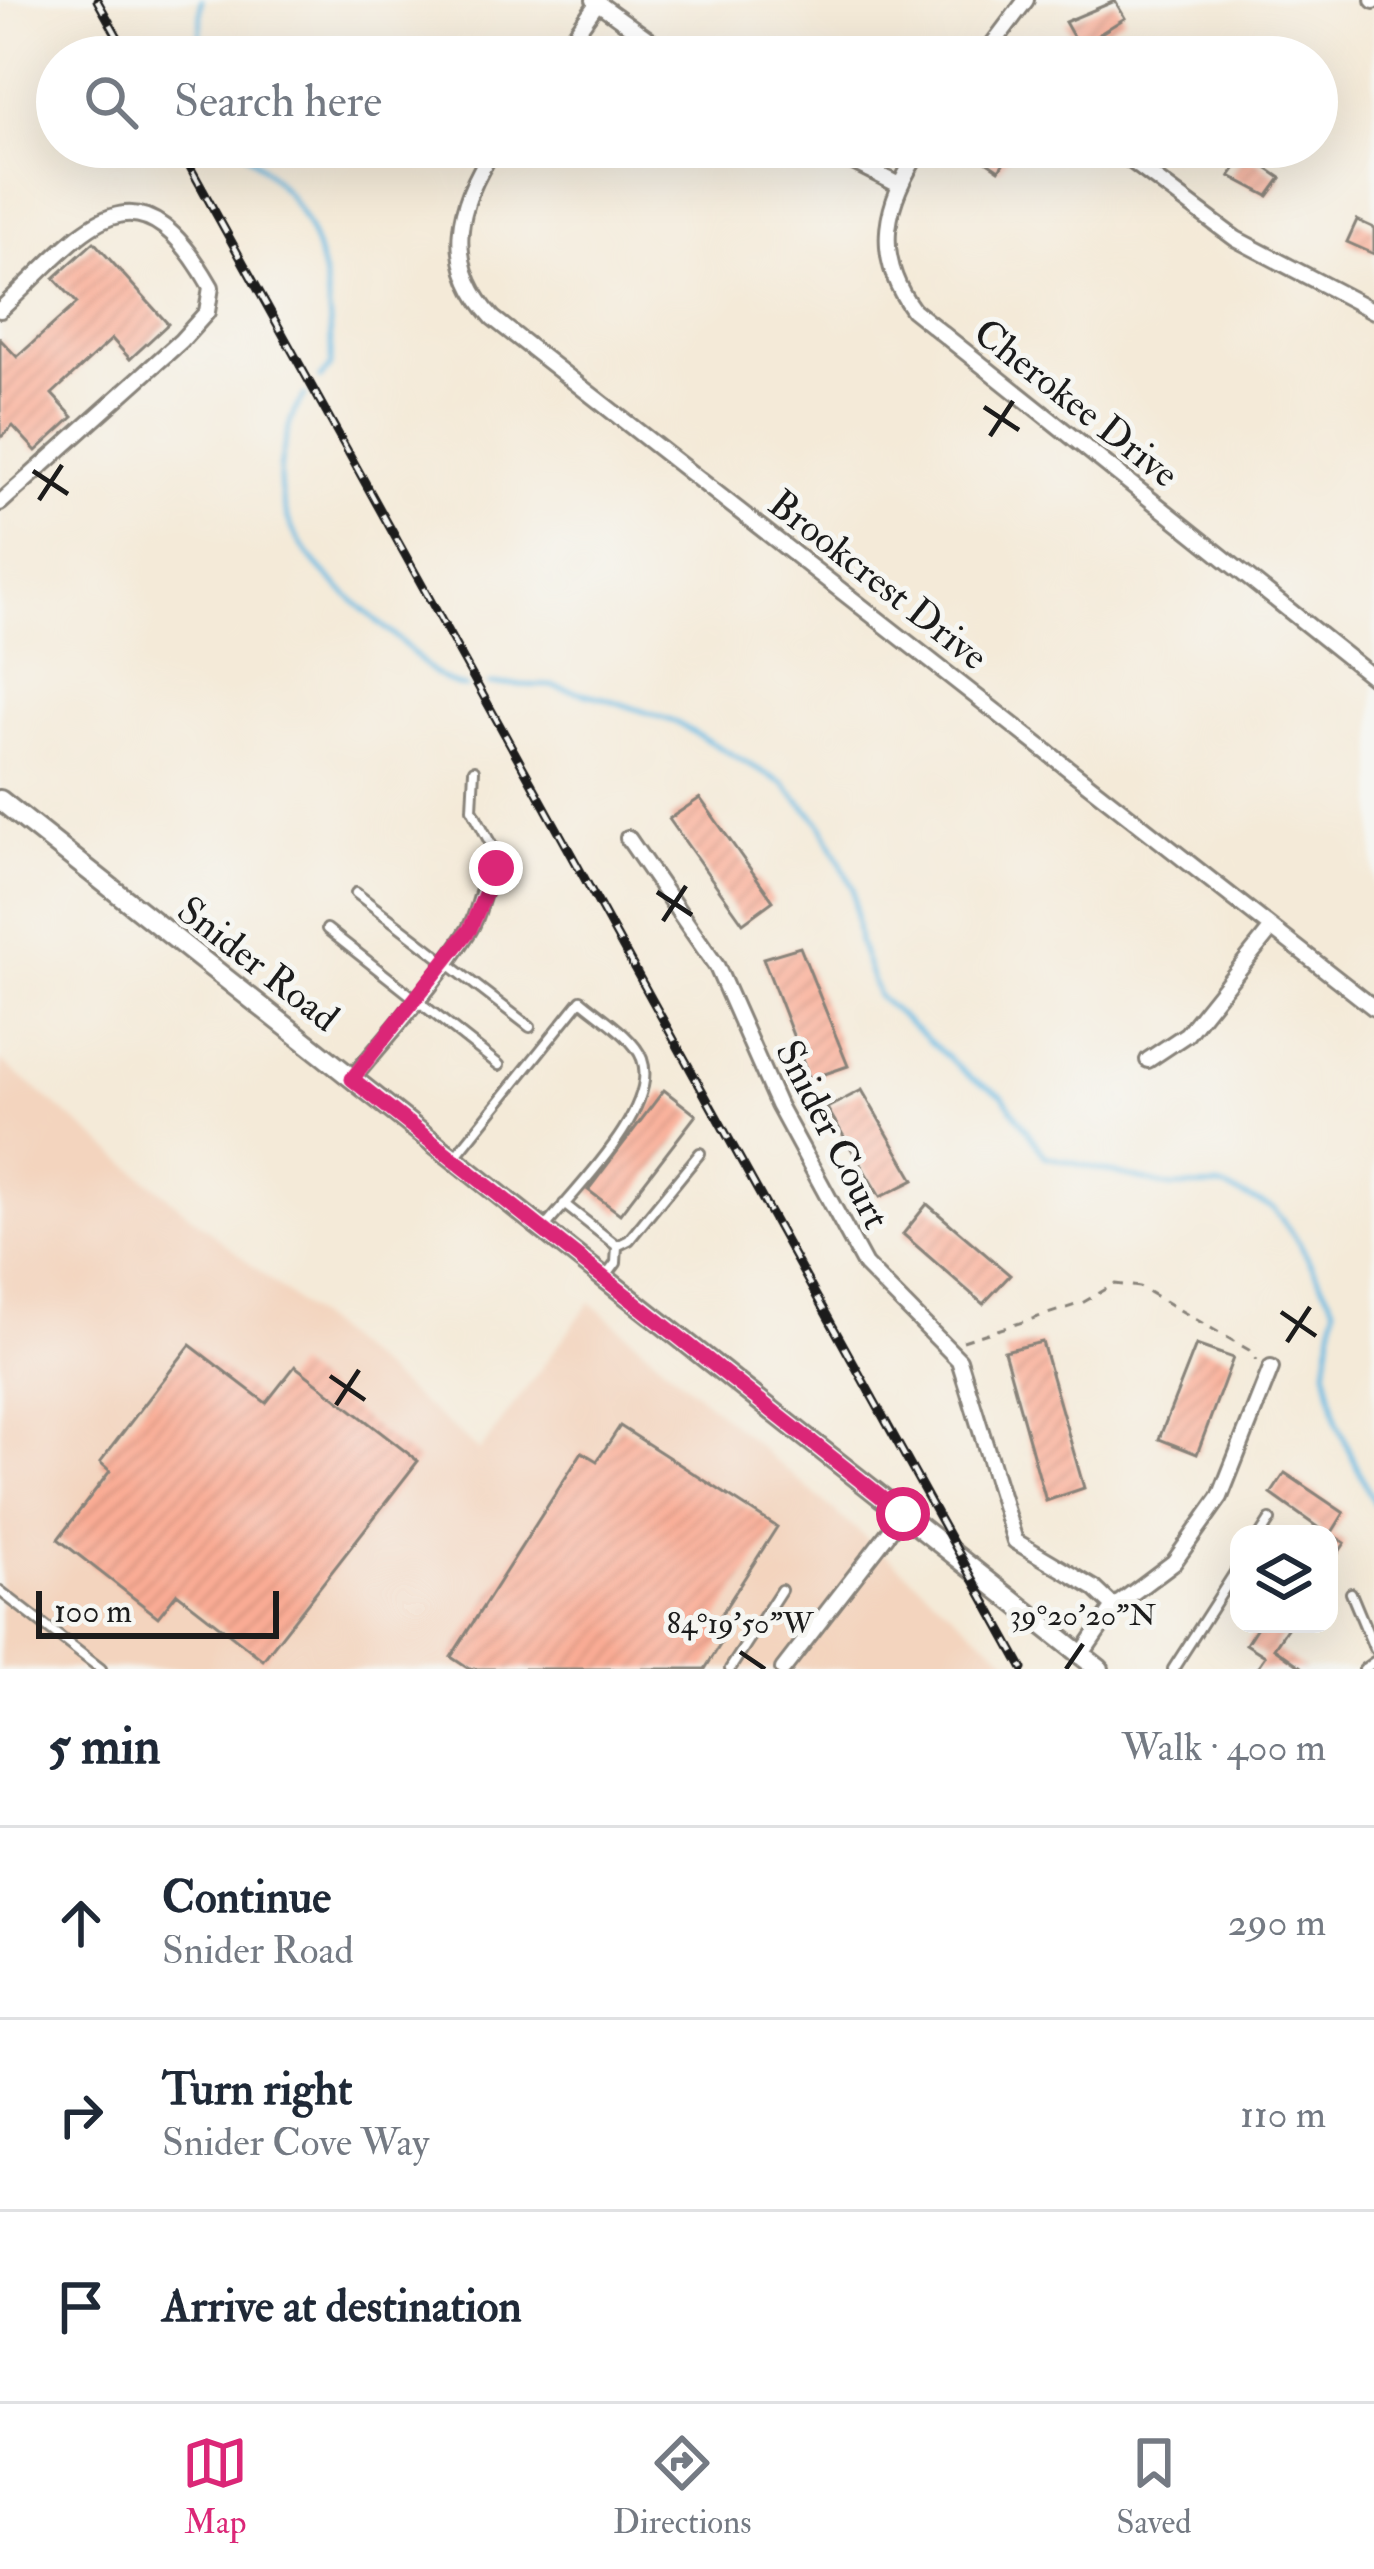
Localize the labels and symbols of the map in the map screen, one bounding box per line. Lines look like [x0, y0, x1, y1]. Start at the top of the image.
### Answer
street label: Cherokee Drive [964, 308, 1188, 498]
street label: Brookcrest Drive [759, 479, 998, 681]
route end [469, 841, 523, 895]
street label: Snider Road [167, 886, 349, 1043]
street label: Snider Court [764, 1032, 901, 1237]
route start [876, 1487, 930, 1541]
scale bar [36, 1585, 279, 1638]
text: 39°20'20"N [1010, 1597, 1156, 1634]
text: 84°19'50"W [667, 1605, 815, 1642]

